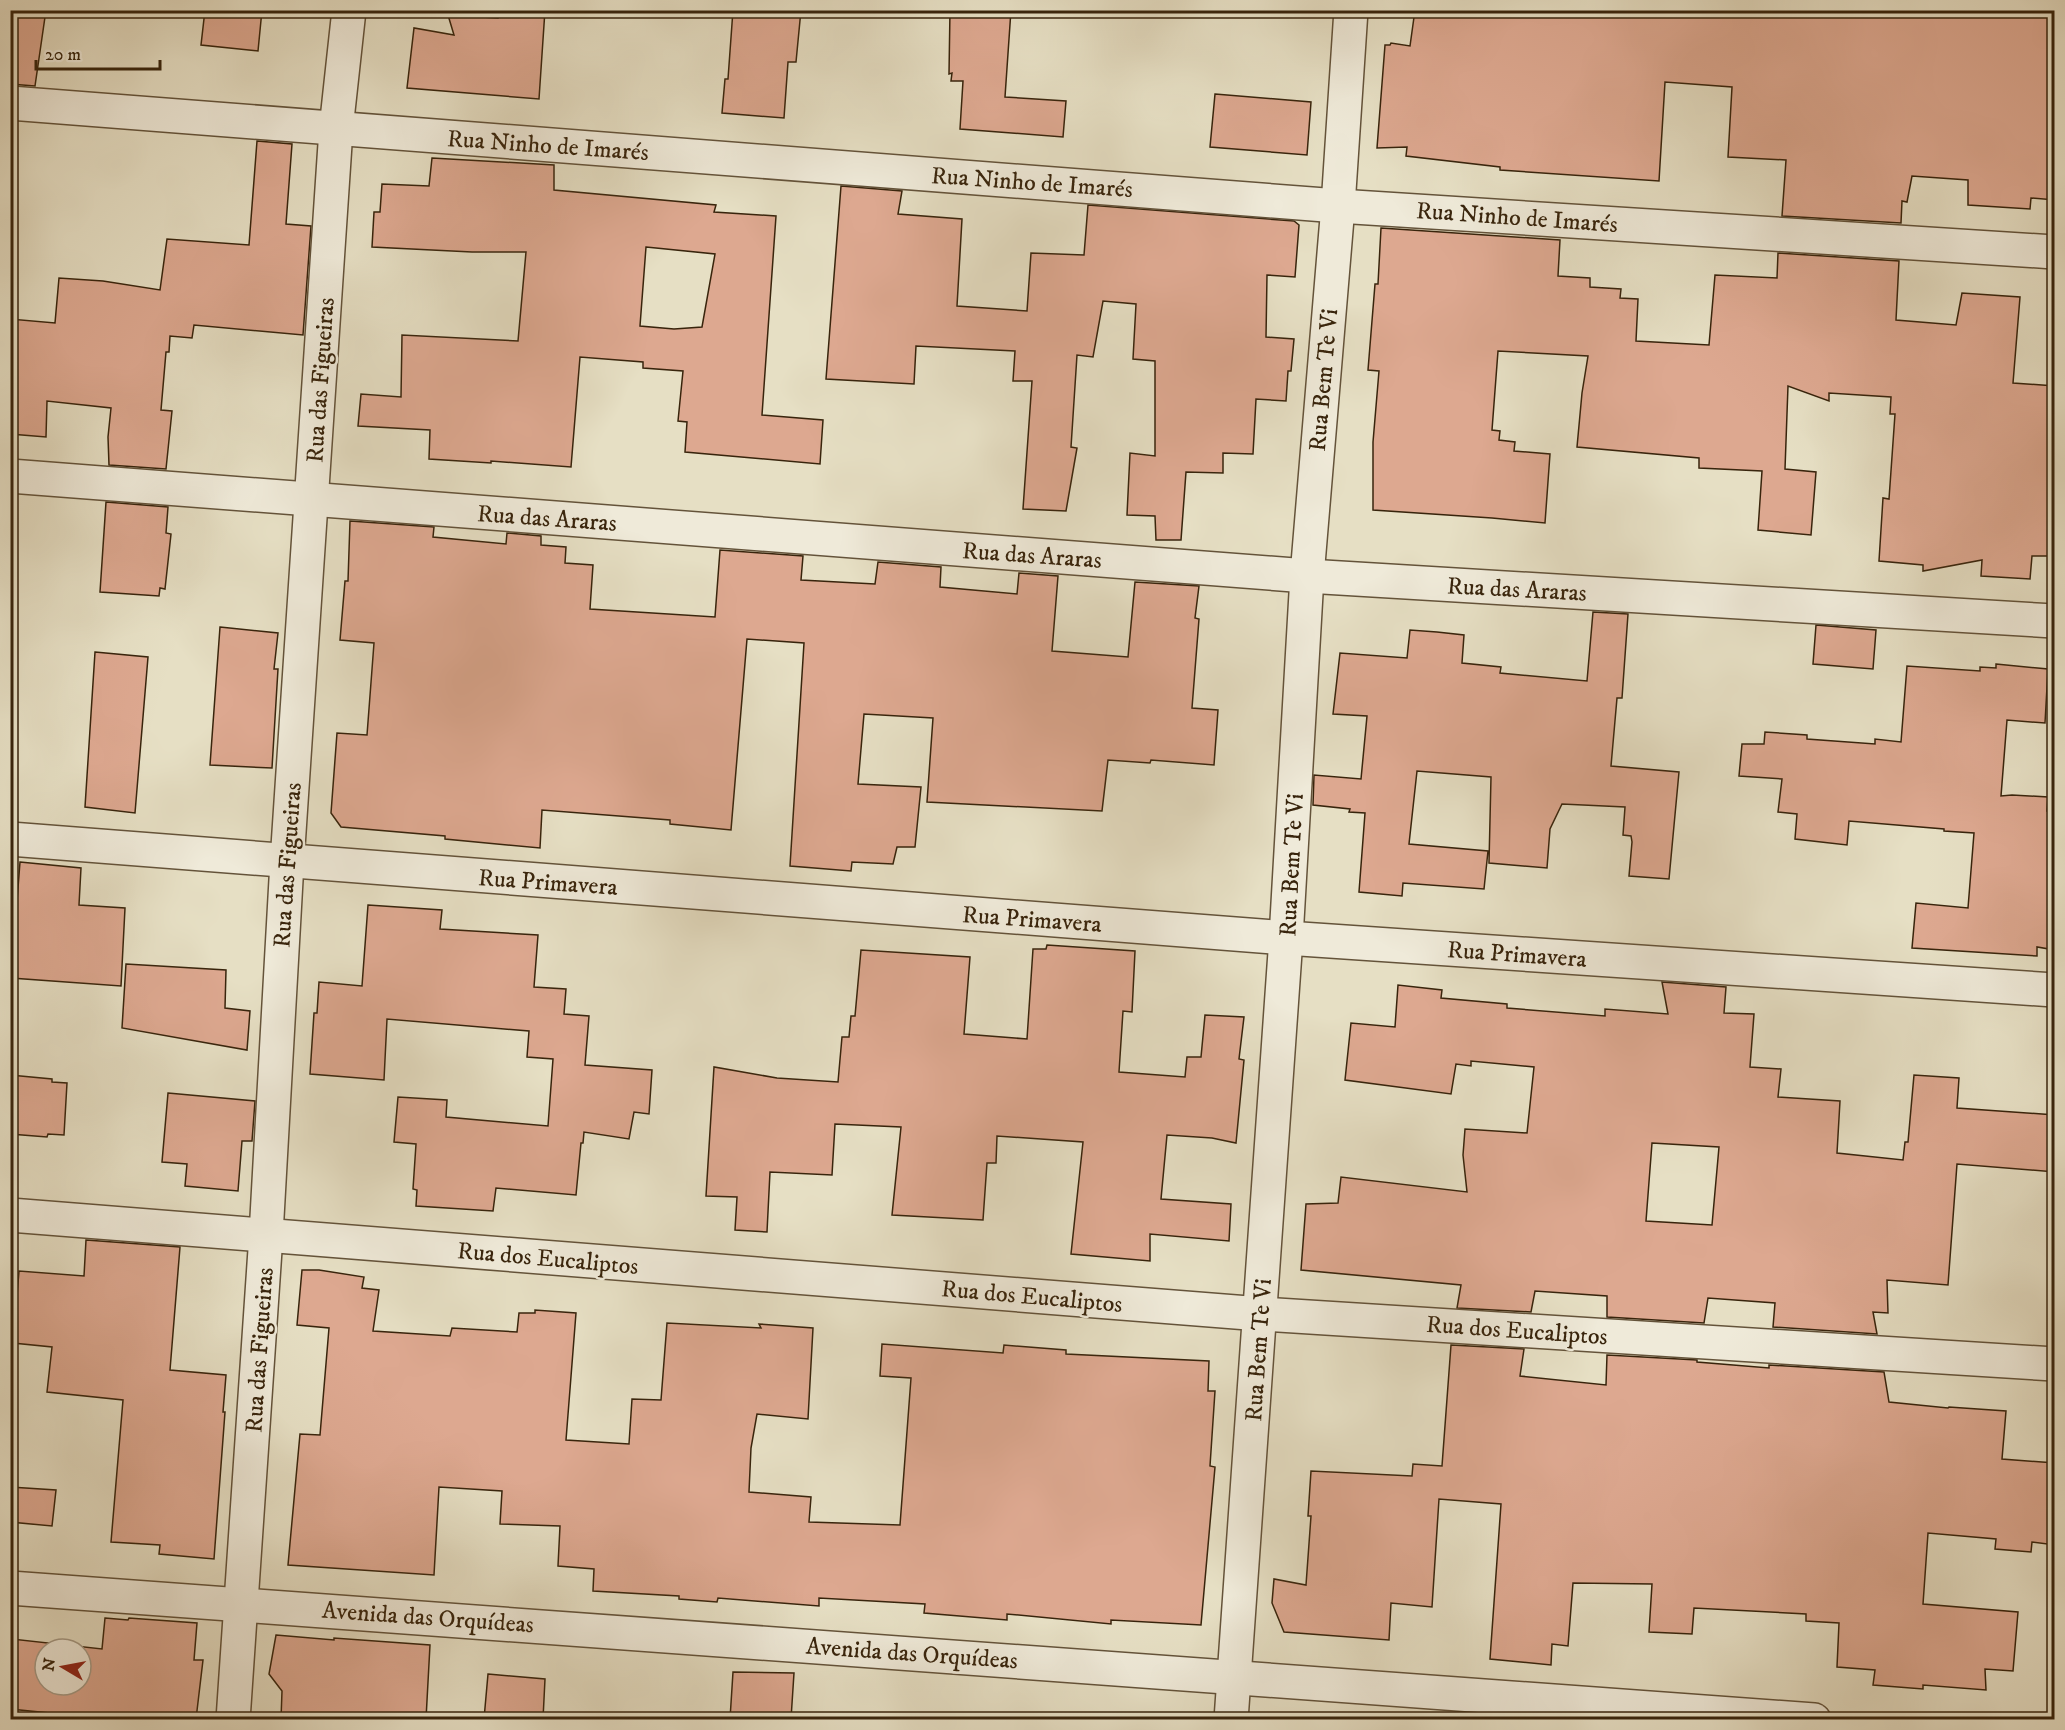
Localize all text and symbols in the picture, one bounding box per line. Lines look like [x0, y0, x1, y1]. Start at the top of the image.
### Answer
scale bar [36, 33, 160, 71]
text: 20 m [45, 44, 81, 66]
street label: Rua Ninho de Imarés [446, 124, 650, 168]
street label: Rua Ninho de Imarés [930, 161, 1134, 205]
street label: Rua Ninho de Imarés [1415, 196, 1619, 240]
street label: Rua das Figueiras [300, 296, 342, 464]
street label: Rua Bem Te Vi [1303, 307, 1345, 453]
street label: Rua das Araras [476, 499, 618, 539]
street label: Rua das Araras [961, 536, 1103, 576]
street label: Rua das Araras [1446, 571, 1588, 609]
street label: Rua das Figueiras [267, 781, 309, 949]
street label: Rua Bem Te Vi [1273, 793, 1311, 937]
street label: Rua Primavera [477, 863, 619, 903]
street label: Rua Primavera [961, 900, 1103, 940]
street label: Rua Primavera [1446, 935, 1588, 975]
street label: Rua dos Eucaliptos [456, 1236, 640, 1282]
street label: Rua das Figueiras [239, 1266, 281, 1434]
street label: Rua dos Eucaliptos [940, 1274, 1124, 1320]
street label: Rua Bem Te Vi [1239, 1278, 1279, 1423]
street label: Rua dos Eucaliptos [1425, 1310, 1609, 1352]
street label: Avenida das Orquídeas [321, 1596, 535, 1640]
street label: Avenida das Orquídeas [805, 1632, 1019, 1676]
north arrow [33, 1637, 93, 1697]
text: N [38, 1656, 60, 1673]

